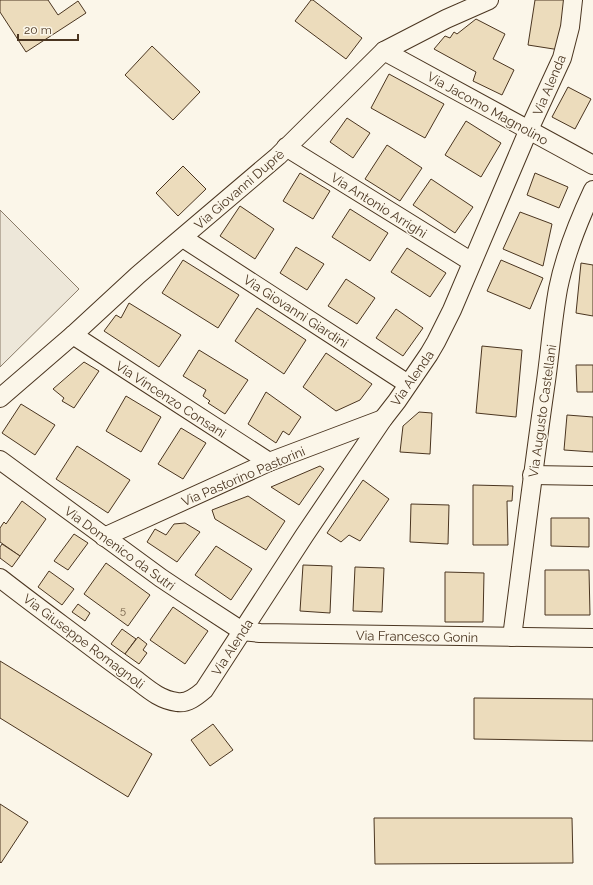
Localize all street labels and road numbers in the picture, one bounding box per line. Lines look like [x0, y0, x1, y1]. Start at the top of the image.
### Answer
street label: Via Alenda [530, 53, 569, 118]
street label: Via Jacomo Magnolino [425, 69, 551, 148]
street label: Via Giovanni Duprè [191, 146, 287, 232]
street label: Via Antonio Arrighi [328, 170, 429, 241]
street label: Via Giovanni Giardini [241, 272, 351, 351]
street label: Via Augusto Castellani [526, 344, 559, 479]
street label: Via Alenda [388, 348, 437, 409]
street label: Via Vincenzo Consani [113, 358, 229, 441]
street label: Via Pastorino Pastorini [179, 444, 307, 509]
street label: Via Domenico da Sutri [61, 503, 178, 594]
street label: Via Giuseppe Romagnoli [20, 591, 147, 692]
street label: Via Alenda [209, 616, 256, 678]
street label: Via Francesco Gonin [356, 628, 478, 645]

